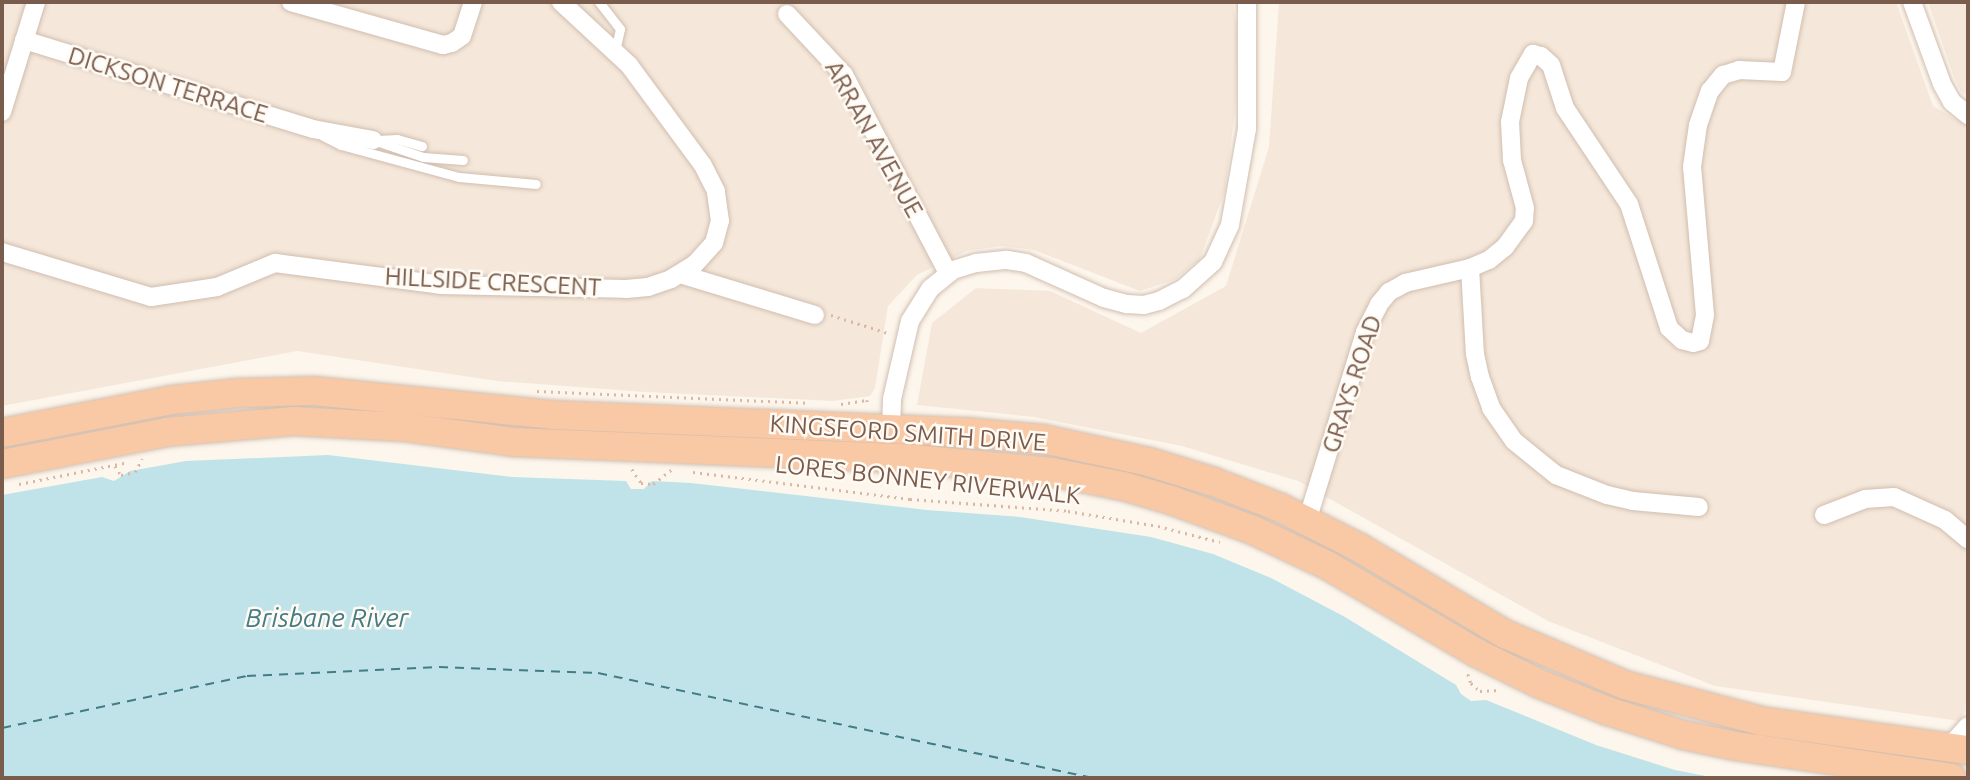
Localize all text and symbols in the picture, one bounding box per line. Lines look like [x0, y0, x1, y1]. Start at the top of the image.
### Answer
street label: DICKSON TERRACE [65, 41, 271, 129]
street label: ARRAN AVENUE [819, 56, 929, 222]
street label: HILLSIDE CRESCENT [384, 262, 602, 302]
street label: GRAYS ROAD [1316, 311, 1388, 457]
street label: KINGSFORD SMITH DRIVE [769, 409, 1047, 457]
street label: LORES BONNEY RIVERWALK [774, 450, 1082, 510]
water label: Brisbane River [245, 602, 409, 634]

